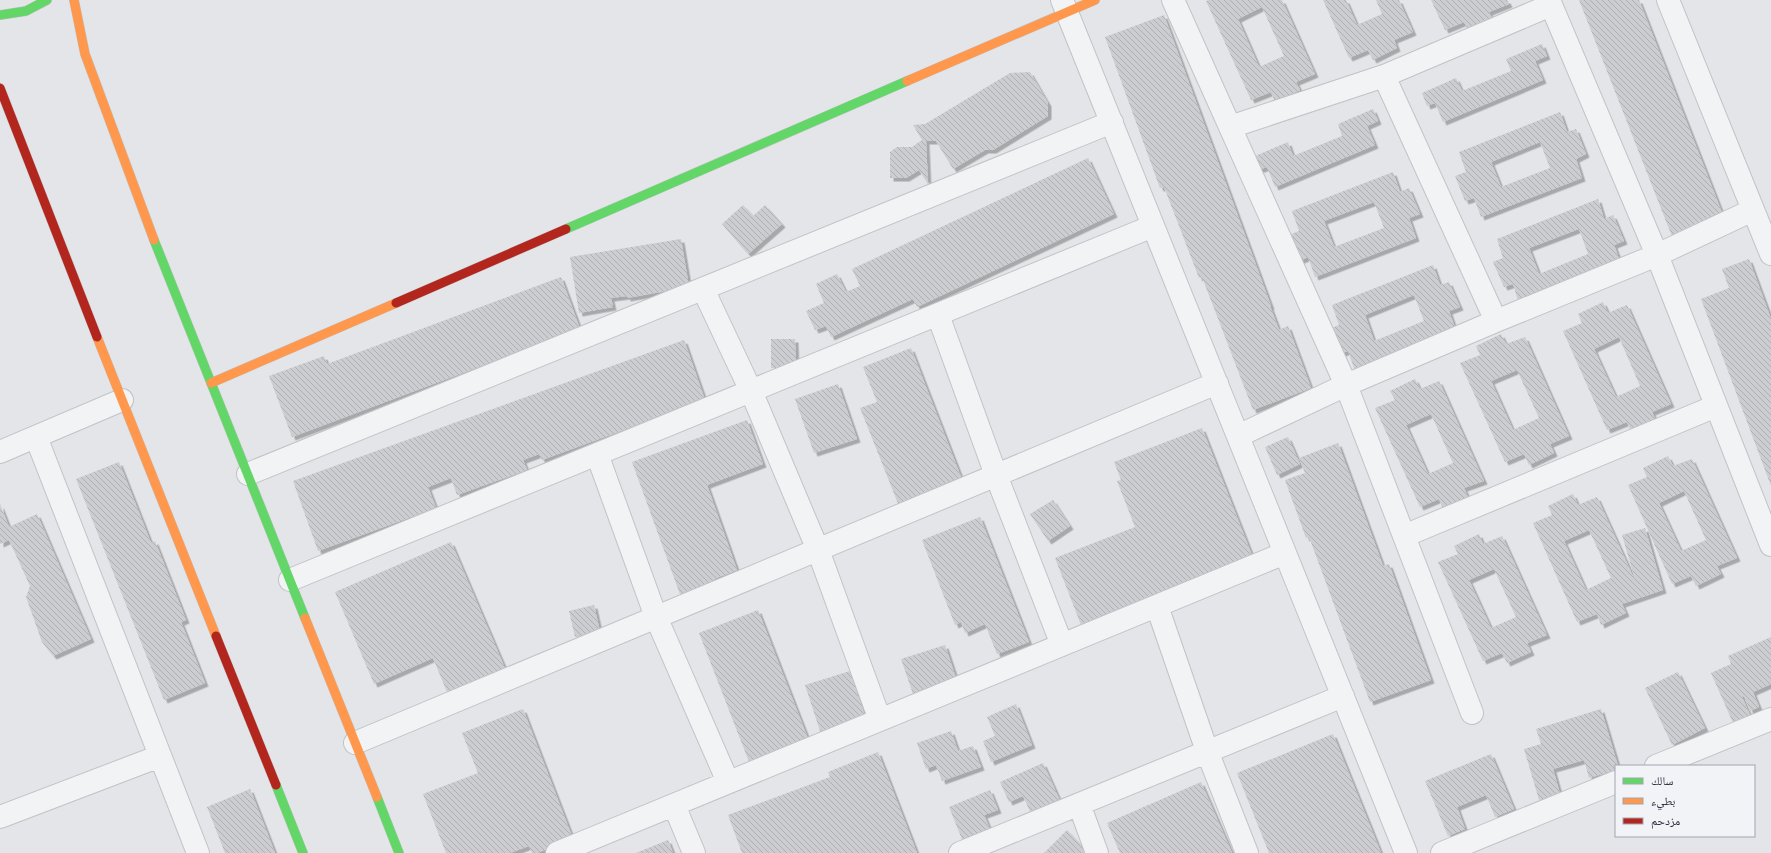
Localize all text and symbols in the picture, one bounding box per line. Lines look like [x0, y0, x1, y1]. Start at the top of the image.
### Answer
legend [1615, 765, 1755, 837]
text: سالك [1651, 773, 1673, 790]
text: بطيء [1651, 793, 1675, 811]
text: مزدحم [1651, 813, 1680, 830]

